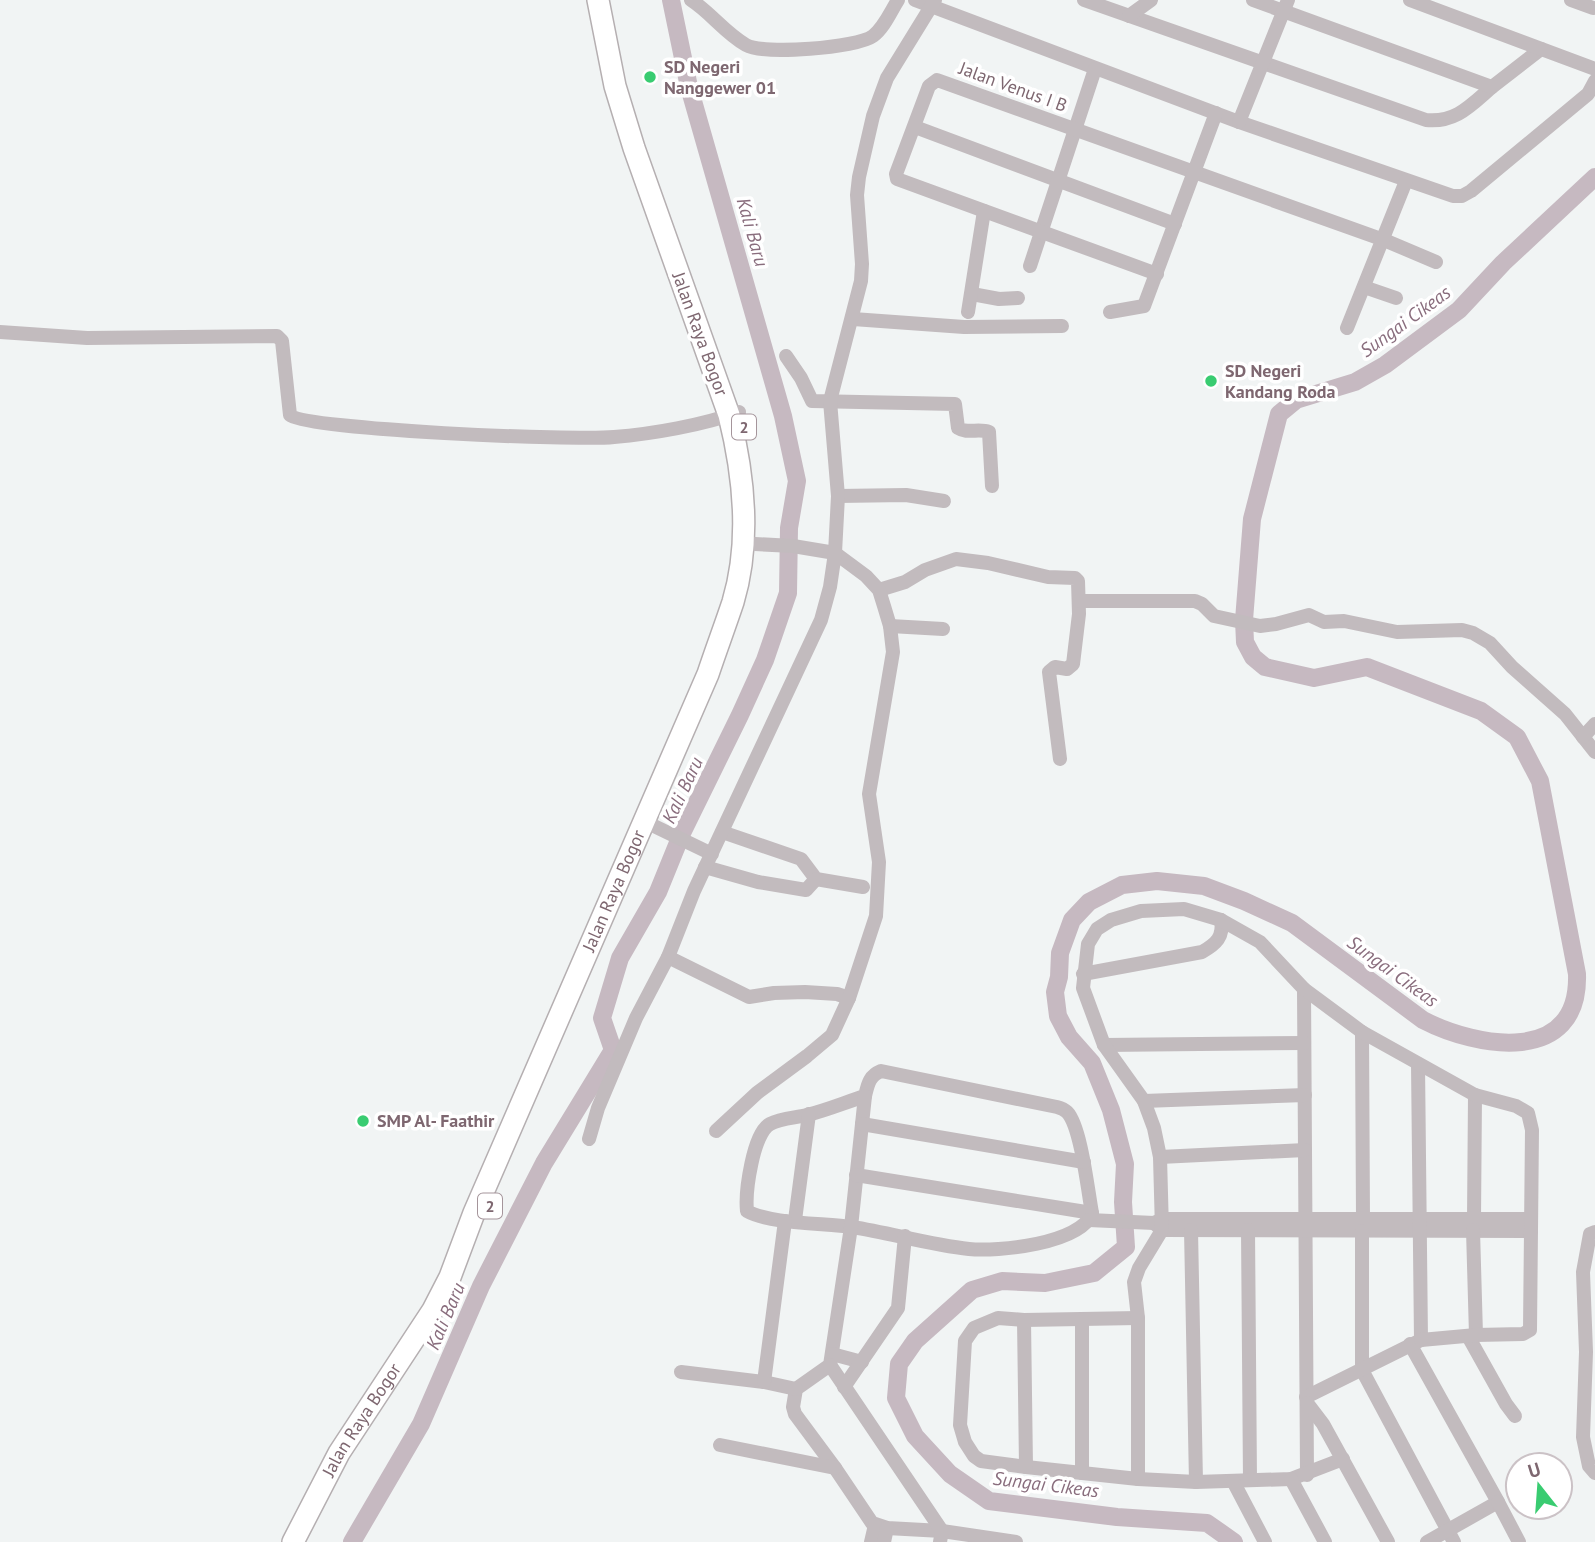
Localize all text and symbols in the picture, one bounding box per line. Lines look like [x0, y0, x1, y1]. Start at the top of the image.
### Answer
place label: SD Negeri Nanggewer 01 [664, 55, 776, 99]
street label: Jalan Venus I B [955, 56, 1070, 117]
marker: SD Negeri Nanggewer 01 [642, 69, 658, 85]
water label: Kali Baru [732, 195, 774, 269]
street label: Jalan Raya Bogor [667, 268, 734, 399]
water label: Sungai Cikeas [1355, 280, 1455, 362]
place label: SD Negeri Kandang Roda [1225, 359, 1336, 403]
marker: SD Negeri Kandang Roda [1203, 373, 1219, 389]
road number: 2 [732, 414, 756, 440]
water label: Kali Baru [656, 753, 708, 827]
street label: Jalan Raya Bogor [577, 826, 650, 956]
water label: Sungai Cikeas [1343, 930, 1443, 1012]
place label: SMP Al- Faathir [377, 1109, 495, 1132]
marker: SMP Al- Faathir [355, 1113, 371, 1129]
road number: 2 [478, 1194, 502, 1218]
water label: Kali Baru [420, 1279, 470, 1353]
street label: Jalan Raya Bogor [316, 1359, 406, 1481]
north arrow [1504, 1451, 1574, 1521]
text: U [1525, 1457, 1543, 1483]
water label: Sungai Cikeas [992, 1466, 1101, 1502]

